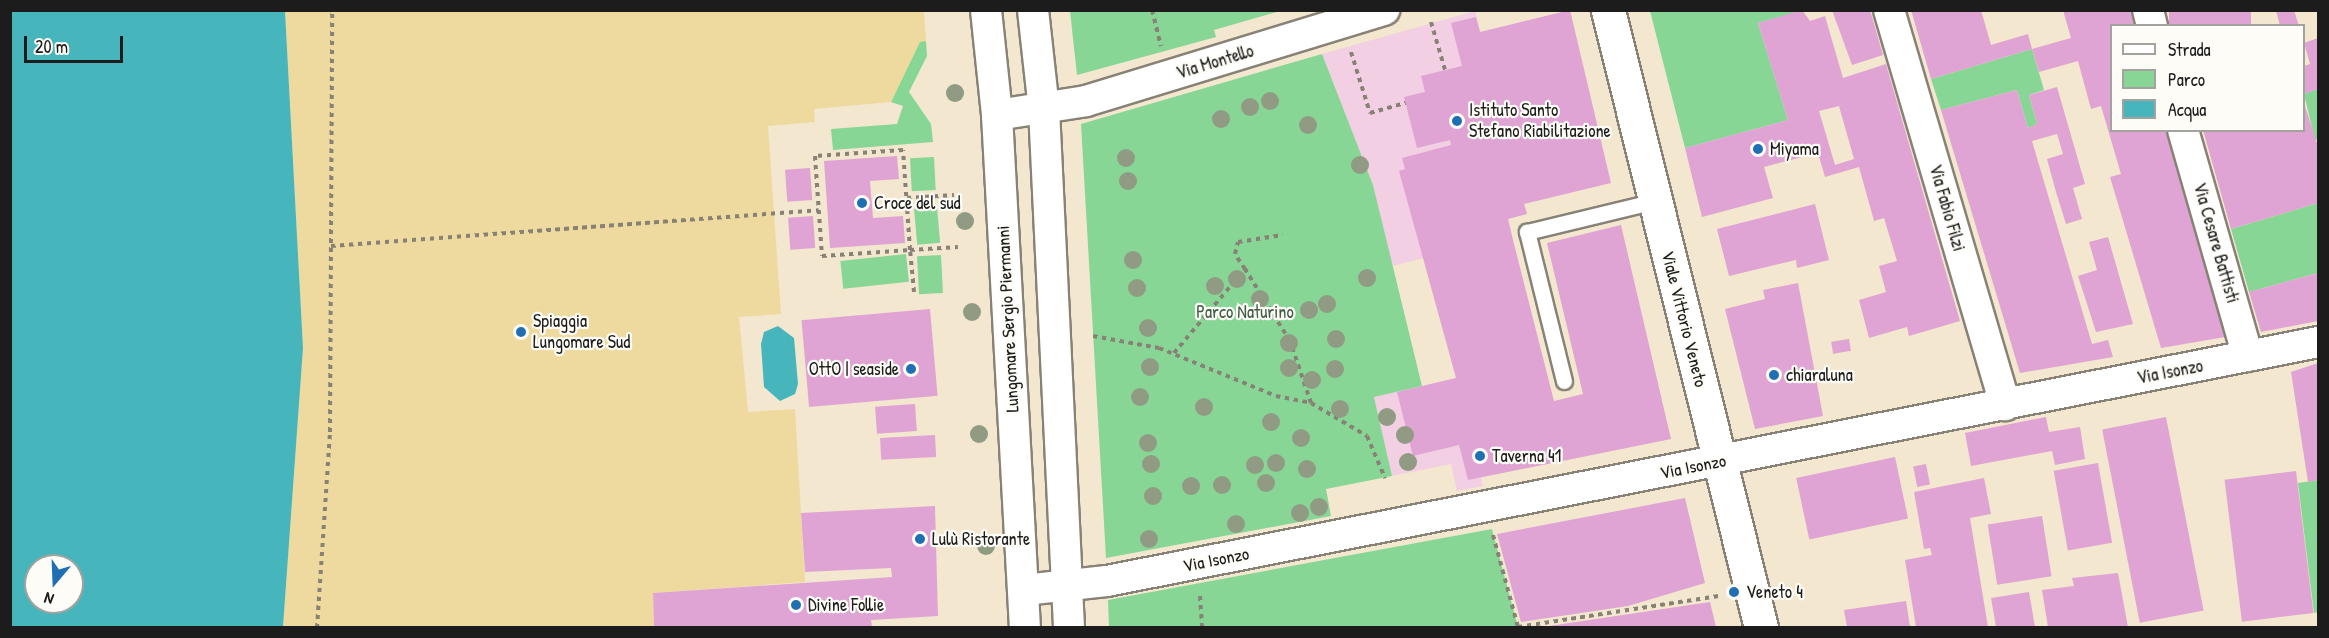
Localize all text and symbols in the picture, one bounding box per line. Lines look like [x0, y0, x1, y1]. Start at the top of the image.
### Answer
scale bar [27, 24, 126, 62]
legend [2110, 24, 2305, 132]
text: 20 m [35, 34, 68, 59]
text: Strada [2168, 37, 2211, 62]
street label: Via Montello [1174, 40, 1256, 84]
text: Parco [2168, 67, 2205, 92]
text: Acqua [2168, 97, 2206, 122]
place label: Istituto Santo Stefano Riabilitazione [1469, 100, 1611, 142]
marker: Istituto Santo Stefano Riabilitazione [1450, 114, 1464, 128]
place label: Miyama [1770, 138, 1819, 160]
marker: Miyama [1751, 142, 1765, 156]
street label: Via Fabio Filzi [1924, 162, 1970, 254]
street label: Via Cesare Battisti [2188, 180, 2244, 306]
place label: Croce del sud [874, 192, 961, 214]
marker: Croce del sud [855, 196, 869, 210]
street label: Lungomare Sergio Piermanni [992, 225, 1024, 413]
street label: Viale Vittorio Veneto [1657, 249, 1711, 389]
park label: Parco Naturino [1196, 301, 1294, 323]
place label: Spiaggia Lungomare Sud [533, 311, 630, 354]
marker: Spiaggia Lungomare Sud [514, 325, 528, 339]
street label: Via Isonzo [2135, 355, 2205, 389]
place label: OttO | seaside [809, 358, 899, 380]
marker: OttO | seaside [904, 362, 918, 376]
place label: chiaraluna [1786, 364, 1853, 386]
marker: chiaraluna [1767, 368, 1781, 382]
place label: Taverna 41 [1492, 445, 1561, 467]
marker: Taverna 41 [1473, 449, 1487, 463]
street label: Via Isonzo [1658, 450, 1728, 484]
place label: Lulù Ristorante [932, 528, 1030, 550]
marker: Lulù Ristorante [913, 532, 927, 546]
street label: Via Isonzo [1181, 543, 1251, 577]
north arrow [24, 554, 84, 614]
place label: Veneto 4 [1746, 581, 1803, 603]
marker: Veneto 4 [1727, 585, 1741, 599]
text: N [41, 587, 56, 611]
place label: Divine Follie [808, 594, 884, 616]
marker: Divine Follie [789, 598, 803, 612]

